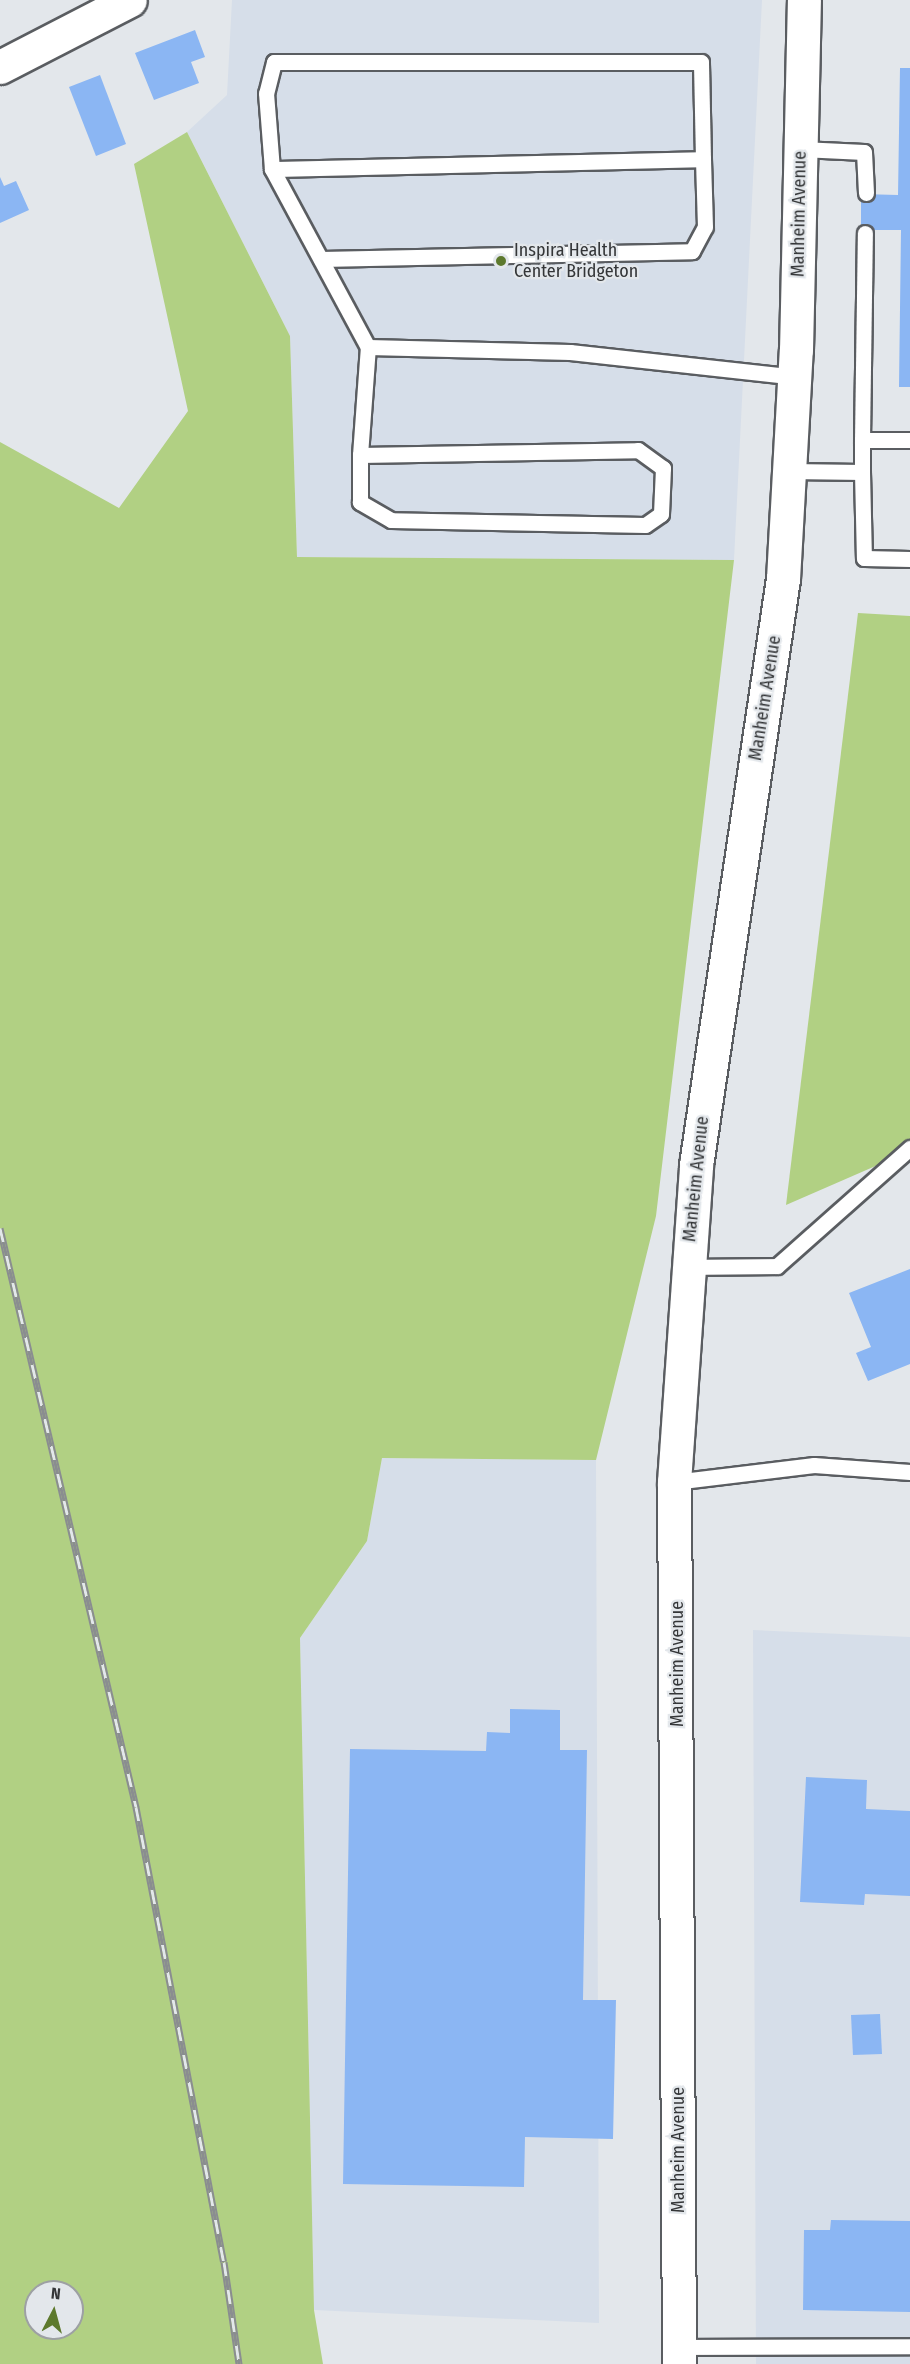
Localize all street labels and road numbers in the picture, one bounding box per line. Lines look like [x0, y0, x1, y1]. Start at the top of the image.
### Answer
street label: Manheim Avenue [787, 151, 811, 277]
street label: Manheim Avenue [744, 634, 786, 762]
street label: Manheim Avenue [679, 1115, 713, 1243]
street label: Manheim Avenue [666, 1601, 688, 1727]
street label: Manheim Avenue [667, 2087, 689, 2213]

